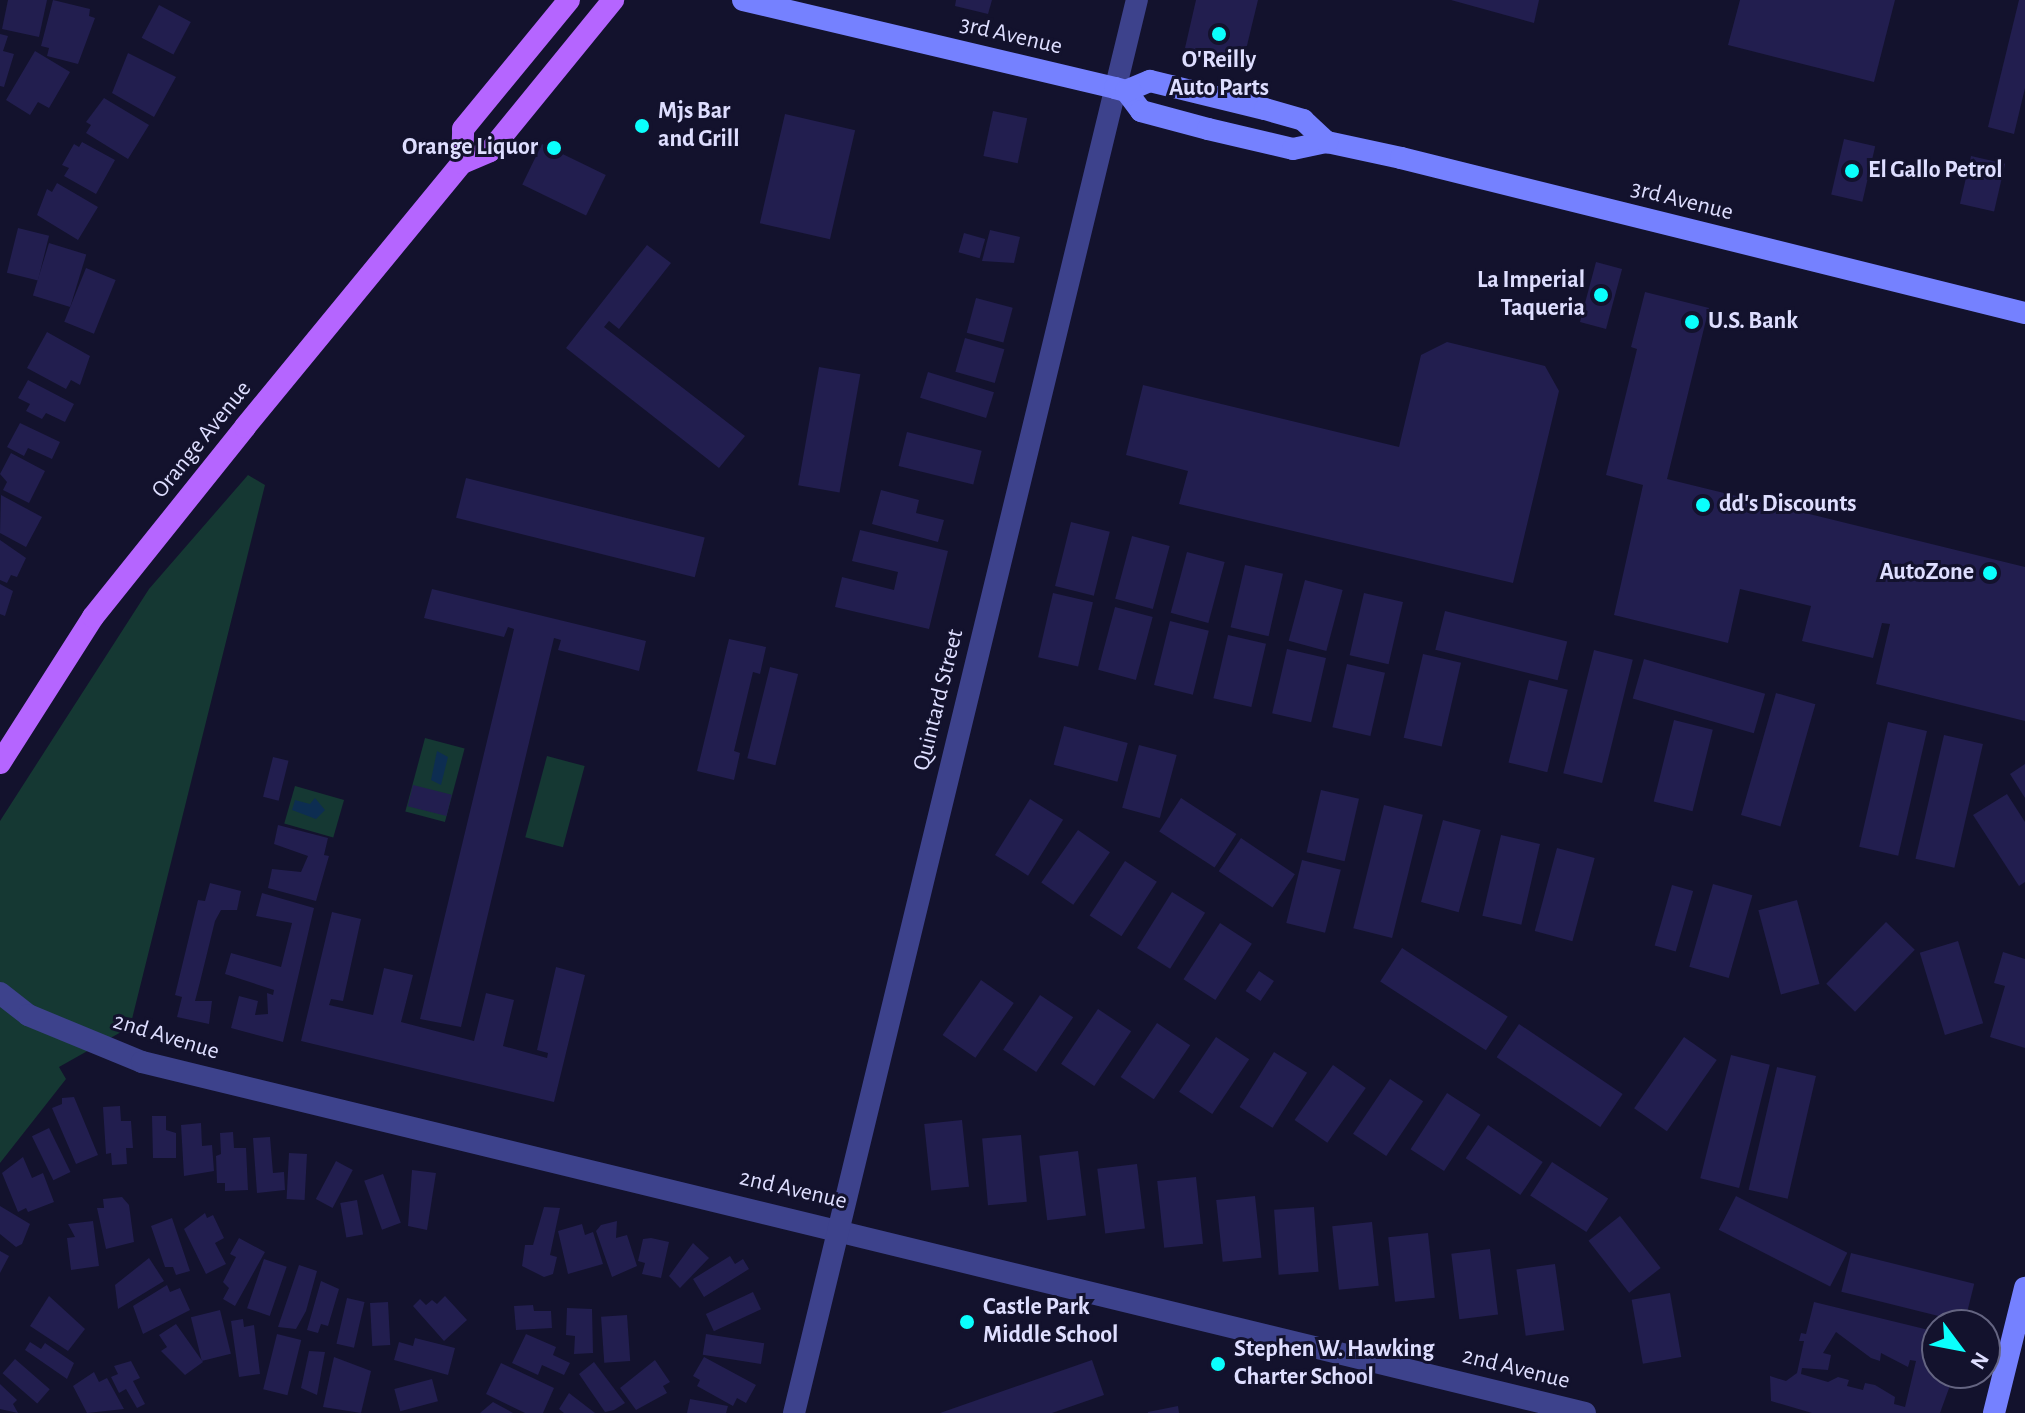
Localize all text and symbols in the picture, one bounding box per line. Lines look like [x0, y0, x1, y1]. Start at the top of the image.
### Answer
street label: 3rd Avenue [957, 10, 1065, 62]
marker: O'Reilly Auto Parts [1210, 25, 1228, 43]
place label: O'Reilly Auto Parts [1169, 47, 1269, 103]
place label: Mjs Bar and Grill [658, 98, 739, 154]
marker: Mjs Bar and Grill [633, 117, 651, 135]
place label: Orange Liquor [402, 134, 538, 162]
marker: Orange Liquor [545, 139, 563, 157]
place label: El Gallo Petrol [1868, 157, 2003, 185]
marker: El Gallo Petrol [1843, 162, 1861, 180]
street label: 3rd Avenue [1628, 174, 1736, 228]
place label: La Imperial Taqueria [1477, 267, 1585, 323]
marker: La Imperial Taqueria [1592, 286, 1610, 304]
place label: U.S. Bank [1708, 308, 1798, 336]
marker: U.S. Bank [1683, 313, 1701, 331]
street label: Orange Avenue [146, 376, 258, 504]
place label: dd's Discounts [1719, 491, 1856, 519]
marker: dd's Discounts [1694, 496, 1712, 514]
place label: AutoZone [1879, 559, 1974, 587]
marker: AutoZone [1981, 564, 1999, 582]
street label: Quintard Street [908, 626, 970, 774]
street label: 2nd Avenue [109, 1007, 223, 1067]
street label: 2nd Avenue [736, 1164, 850, 1216]
place label: Castle Park Middle School [983, 1294, 1118, 1350]
north arrow [1921, 1309, 2001, 1389]
marker: Castle Park Middle School [958, 1313, 976, 1331]
place label: Stephen W. Hawking Charter School [1234, 1336, 1434, 1392]
street label: 2nd Avenue [1459, 1342, 1573, 1396]
text: N [1966, 1348, 1993, 1373]
marker: Stephen W. Hawking Charter School [1209, 1355, 1227, 1373]

